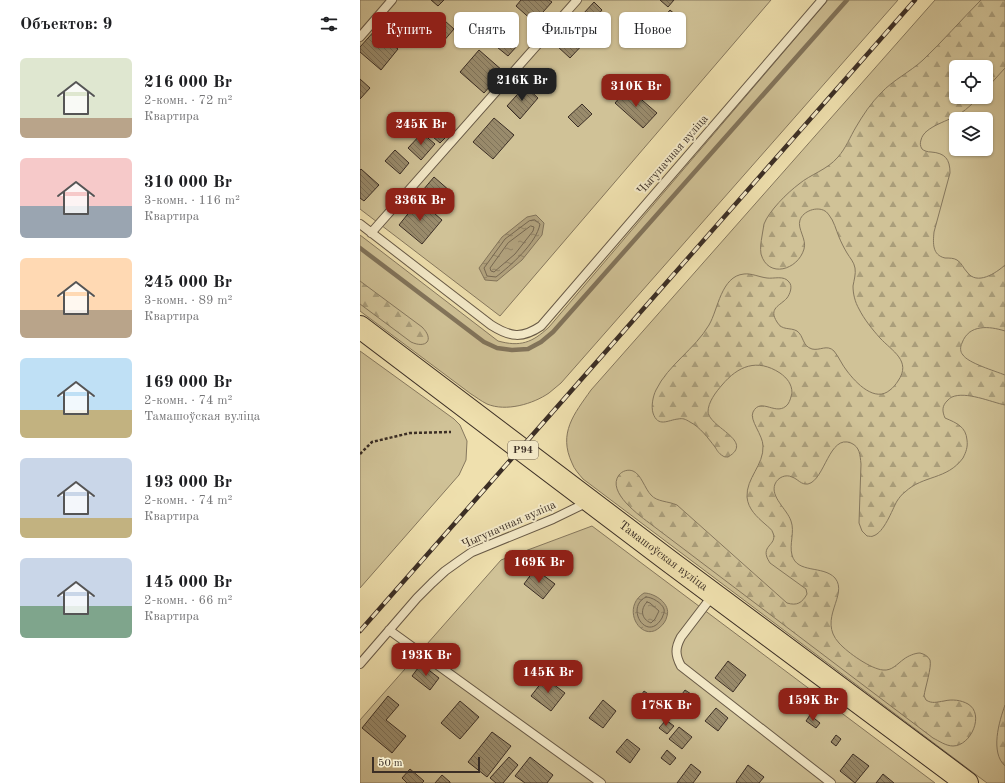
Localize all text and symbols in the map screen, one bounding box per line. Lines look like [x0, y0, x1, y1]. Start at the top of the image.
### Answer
chip: Купить [372, 12, 446, 48]
chip: Снять [454, 12, 519, 48]
chip: Фильтры [527, 12, 611, 48]
chip: Новое [619, 12, 686, 48]
icon: filters [318, 13, 340, 35]
text: Объектов: 9 [20, 16, 112, 33]
map controls [949, 60, 993, 156]
button: locate [949, 60, 993, 104]
pin: 216K Br [485, 68, 559, 102]
icon: home [52, 74, 100, 122]
text: 216 000 Br [144, 74, 232, 91]
text: 216K Br [496, 74, 548, 87]
pin: 310K Br [599, 74, 673, 108]
text: 310K Br [610, 80, 662, 93]
text: 2-комн. · 72 m² [144, 94, 232, 107]
text: Квартира [144, 110, 199, 123]
pin: 245K Br [384, 112, 458, 146]
street label: Чыгуначная вуліца [634, 112, 711, 197]
button: layers [949, 112, 993, 156]
text: 245K Br [395, 118, 447, 131]
icon: home [52, 174, 100, 222]
text: 310 000 Br [144, 174, 232, 191]
pin: 336K Br [383, 188, 457, 222]
text: 3-комн. · 116 m² [144, 194, 240, 207]
text: 336K Br [394, 194, 446, 207]
text: Квартира [144, 210, 199, 223]
icon: home [52, 274, 100, 322]
text: 245 000 Br [144, 274, 232, 291]
text: 3-комн. · 89 m² [144, 294, 232, 307]
text: Квартира [144, 310, 199, 323]
icon: home [52, 374, 100, 422]
text: 169 000 Br [144, 374, 232, 391]
text: 2-комн. · 74 m² [144, 394, 232, 407]
text: Тамашоўская вуліца [144, 410, 260, 423]
road number: Р94 [508, 441, 538, 459]
icon: home [52, 474, 100, 522]
text: 193 000 Br [144, 474, 232, 491]
text: 2-комн. · 74 m² [144, 494, 232, 507]
street label: Чыгуначная вуліца [460, 498, 558, 551]
text: Квартира [144, 510, 199, 523]
street label: Тамашоўская вуліца [616, 519, 710, 593]
pin: 169K Br [502, 550, 576, 584]
text: 169K Br [513, 556, 565, 569]
icon: home [52, 574, 100, 622]
text: 145 000 Br [144, 574, 232, 591]
text: 2-комн. · 66 m² [144, 594, 232, 607]
text: Квартира [144, 610, 199, 623]
pin: 193K Br [389, 643, 463, 677]
text: 193K Br [400, 649, 452, 662]
pin: 145K Br [511, 660, 585, 694]
text: 145K Br [522, 666, 574, 679]
pin: 159K Br [776, 688, 850, 722]
pin: 178K Br [629, 693, 703, 727]
text: 159K Br [787, 694, 839, 707]
text: 178K Br [640, 699, 692, 712]
scale bar [372, 755, 480, 774]
text: 50 m [378, 758, 403, 769]

